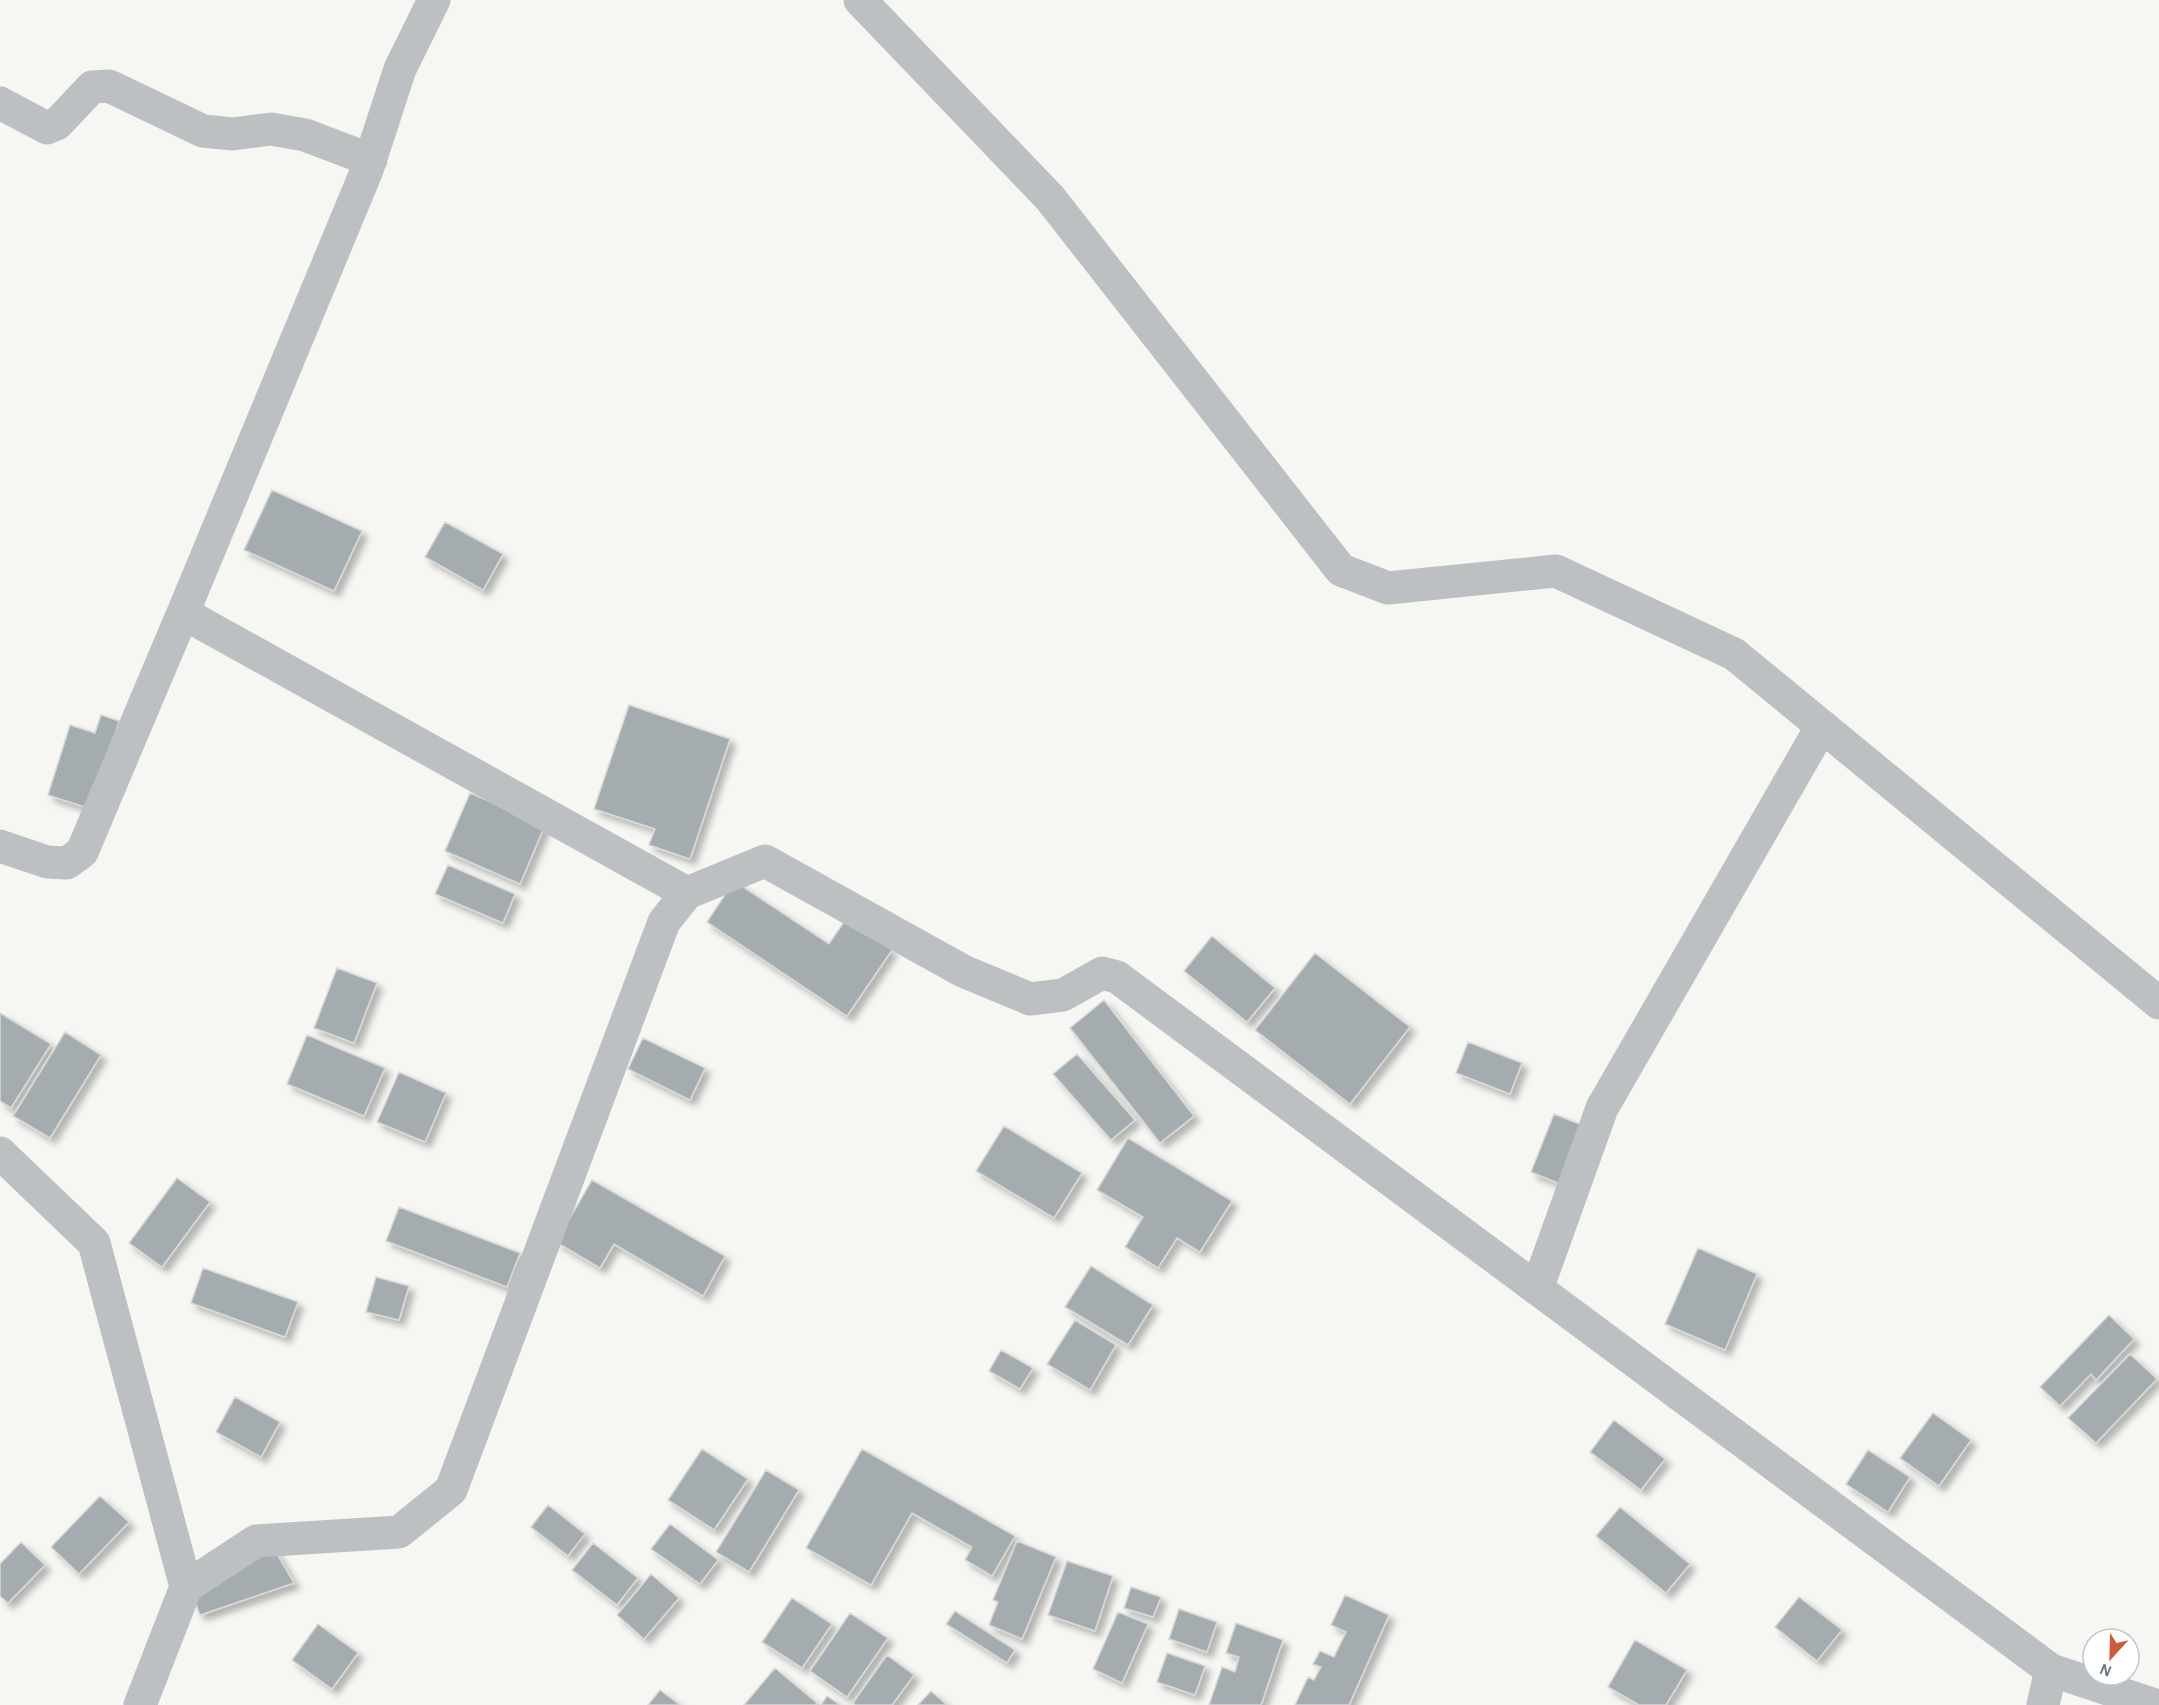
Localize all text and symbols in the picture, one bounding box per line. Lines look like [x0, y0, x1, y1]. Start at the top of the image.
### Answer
north arrow [2081, 1627, 2141, 1687]
text: N [2098, 1660, 2114, 1679]

